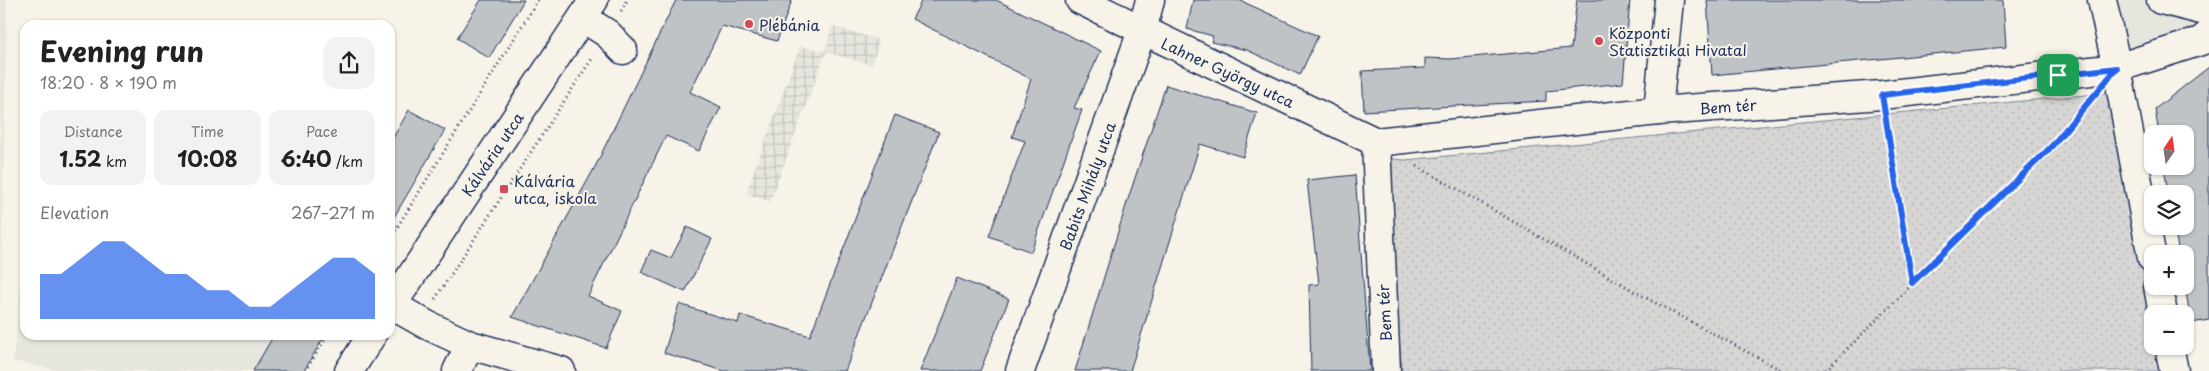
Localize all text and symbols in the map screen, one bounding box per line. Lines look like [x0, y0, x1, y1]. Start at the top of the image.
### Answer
place label: Plébánia [759, 13, 820, 36]
marker: Plébánia [743, 18, 755, 30]
place label: Központi Statisztikai Hivatal [1609, 21, 1747, 61]
text: Evening run [40, 29, 204, 72]
street label: Lahner György utca [1158, 31, 1299, 113]
marker: Központi Statisztikai Hivatal [1593, 35, 1605, 47]
button: share [323, 37, 375, 89]
pin [2037, 54, 2079, 96]
icon: arrive [2044, 61, 2072, 89]
text: 18:20 · 8 × 190 m [40, 70, 177, 94]
street label: Bem tér [1699, 93, 1757, 119]
street label: Kálvária utca [455, 107, 529, 201]
street label: Babits Mihály utca [1053, 118, 1121, 253]
text: Distance [64, 121, 123, 142]
text: Time [191, 121, 224, 142]
text: Pace [306, 121, 338, 142]
north arrow [2144, 125, 2194, 175]
map controls [2144, 125, 2194, 355]
text: 1.52 [59, 142, 101, 174]
text: 10:08 [177, 142, 238, 174]
text: 6:40 [281, 142, 332, 174]
text: km [101, 151, 127, 172]
text: /km [332, 151, 363, 172]
place label: Kálvária utca, iskola [514, 169, 597, 209]
marker: Kálvária utca, iskola [498, 183, 510, 195]
button: layers [2144, 185, 2194, 235]
text: Elevation [40, 200, 109, 224]
text: 267–271 m [291, 200, 375, 224]
button: + [2144, 245, 2194, 295]
street label: Bem tér [1371, 284, 1397, 342]
button: − [2144, 305, 2194, 355]

